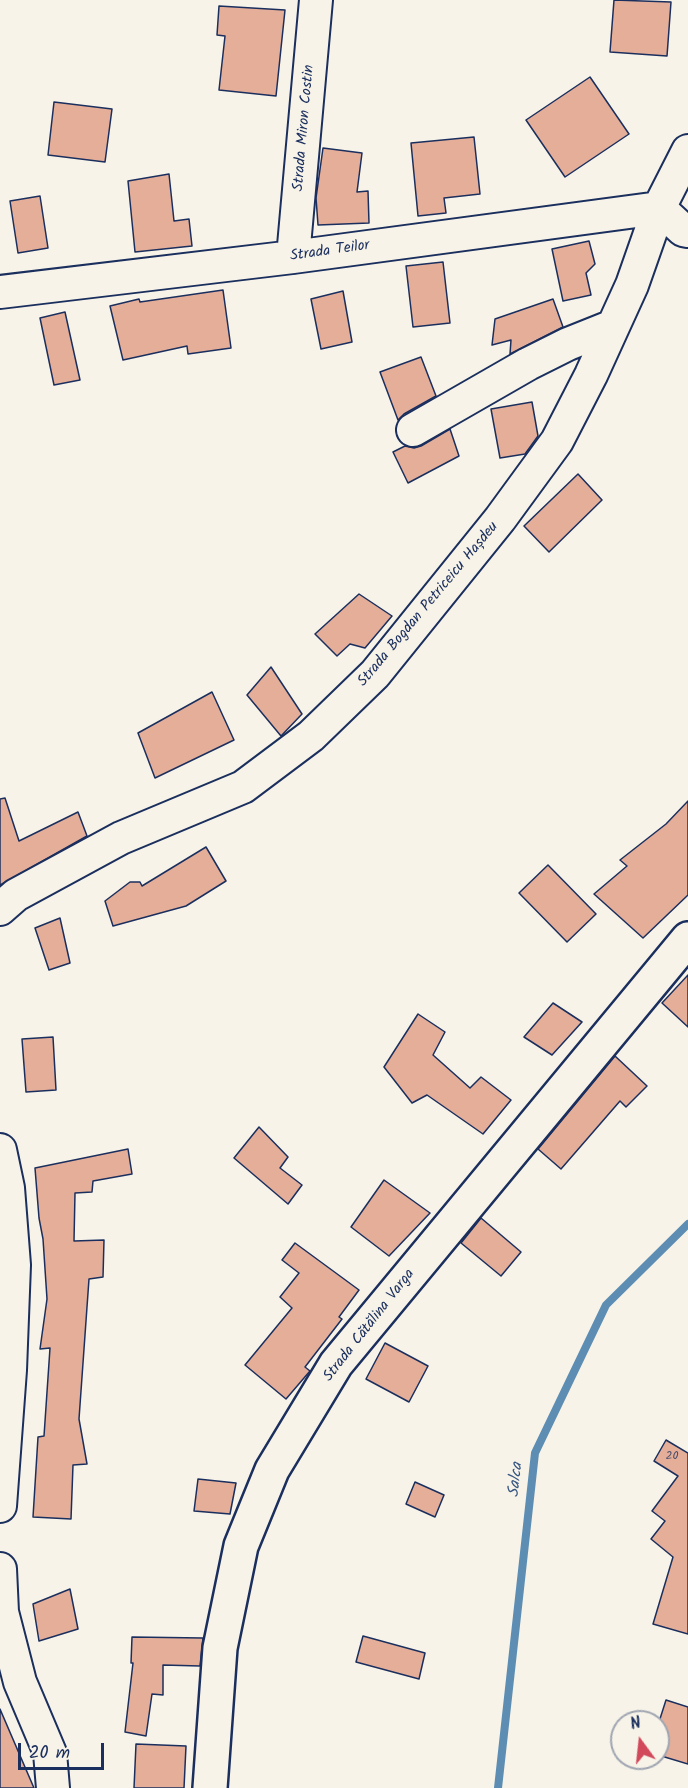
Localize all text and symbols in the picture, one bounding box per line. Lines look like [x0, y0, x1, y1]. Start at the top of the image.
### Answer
street label: Strada Miron Costin [290, 64, 320, 192]
street label: Strada Teilor [289, 238, 371, 266]
street label: Strada Bogdan Petriceicu Hașdeu [355, 519, 503, 691]
street label: Strada Cătălina Varga [321, 1266, 419, 1386]
house number: 20 [666, 1450, 678, 1464]
water label: Salca [506, 1462, 528, 1498]
north arrow [610, 1710, 670, 1770]
text: N [628, 1711, 644, 1737]
scale bar [21, 1731, 106, 1769]
text: 20 m [29, 1739, 70, 1768]

